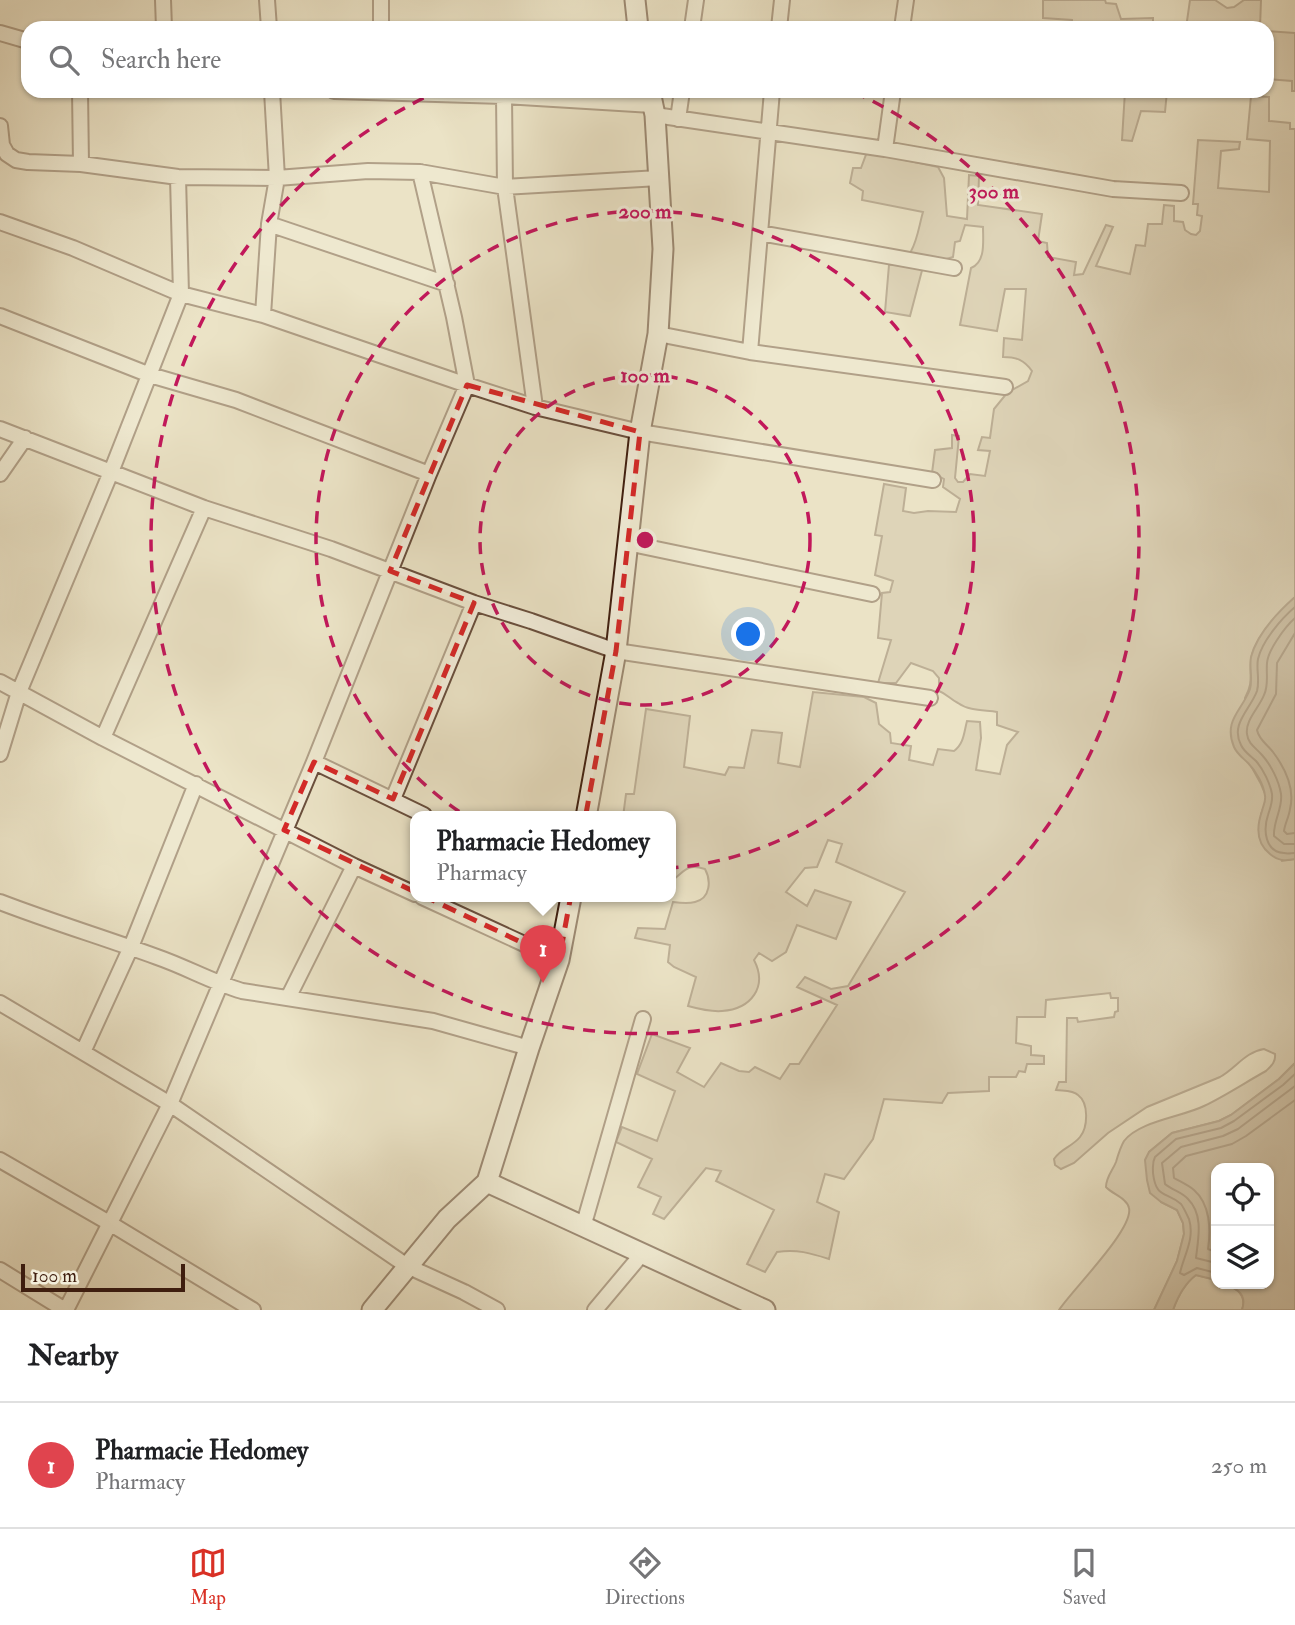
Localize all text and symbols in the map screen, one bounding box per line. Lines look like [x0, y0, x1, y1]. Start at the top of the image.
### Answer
search box [21, 21, 1274, 98]
icon: search [45, 41, 83, 79]
text: Search here [101, 44, 221, 76]
text: 300 m [969, 178, 1020, 205]
text: 200 m [619, 198, 672, 225]
text: 100 m [620, 362, 671, 389]
centre of rings [633, 528, 657, 552]
your location [731, 617, 765, 651]
popup [410, 811, 676, 902]
text: Pharmacie Hedomey [436, 826, 650, 858]
text: Pharmacy [436, 858, 527, 887]
pin: 1 [520, 925, 566, 983]
map controls [1211, 1163, 1274, 1289]
button: locate [1211, 1163, 1274, 1226]
button: layers [1211, 1226, 1274, 1289]
scale bar [21, 1261, 186, 1293]
text: 100 m [32, 1264, 77, 1288]
text: Nearby [28, 1337, 118, 1374]
text: Pharmacie Hedomey [95, 1435, 308, 1467]
text: 1 [47, 1451, 55, 1480]
text: 250 m [1211, 1451, 1267, 1480]
text: Pharmacy [95, 1467, 185, 1496]
tab: Map [189, 1544, 227, 1610]
tab: Directions [605, 1544, 685, 1610]
tab: Saved [1063, 1544, 1106, 1610]

